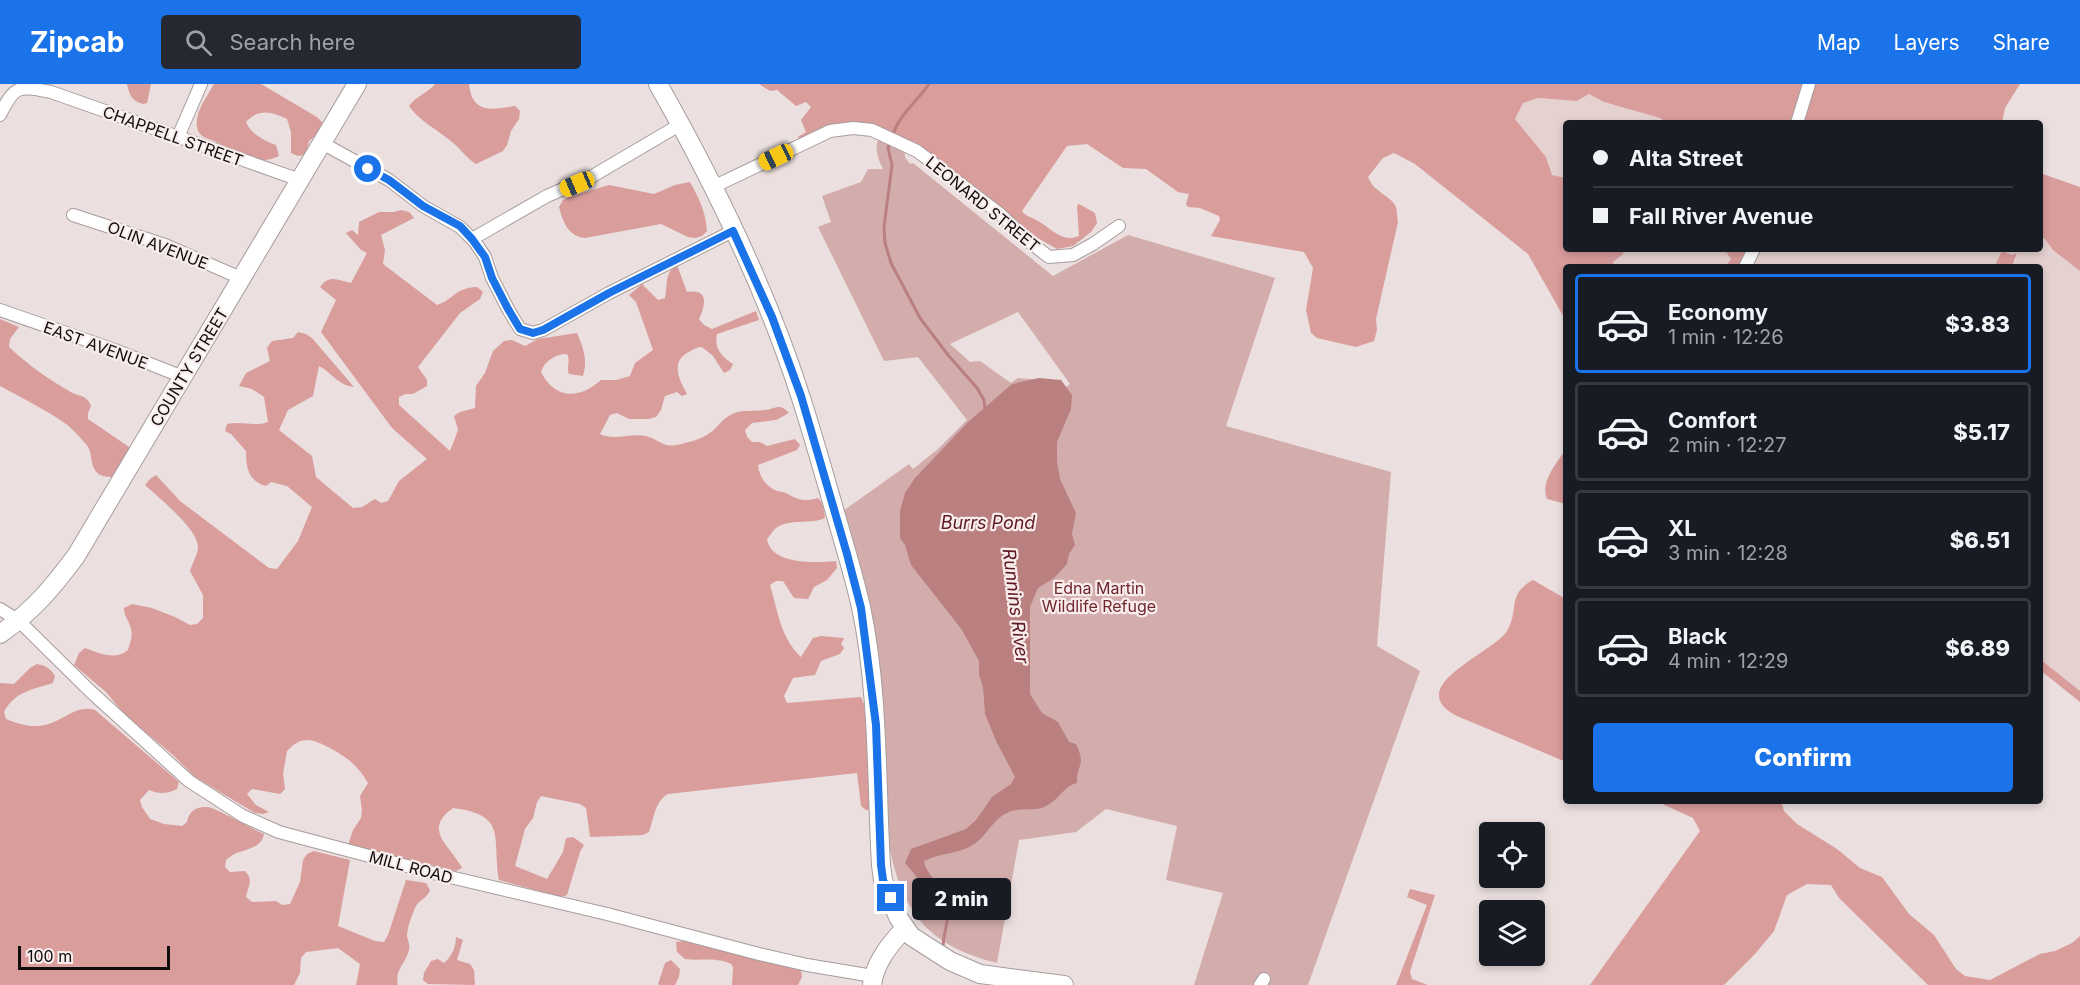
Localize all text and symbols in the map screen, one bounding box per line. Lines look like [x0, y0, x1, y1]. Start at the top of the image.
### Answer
search box [161, 15, 581, 69]
text: Zipcab [30, 25, 125, 59]
icon: search [182, 26, 215, 59]
text: Search here [230, 29, 355, 55]
text: Map [1817, 30, 1861, 55]
text: Layers [1894, 30, 1960, 55]
text: Share [1993, 30, 2050, 55]
street label: CHAPPELL STREET [100, 101, 246, 171]
car [756, 141, 796, 173]
text: Alta Street [1629, 145, 1743, 171]
street label: LEONARD STREET [922, 152, 1044, 256]
route start [354, 155, 381, 182]
car [557, 169, 597, 199]
text: Fall River Avenue [1629, 203, 1813, 229]
street label: OLIN AVENUE [105, 217, 211, 273]
icon: car [1596, 297, 1650, 351]
text: Economy [1668, 299, 1768, 325]
street label: COUNTY STREET [146, 304, 232, 430]
text: $3.83 [1945, 311, 2010, 337]
street label: EAST AVENUE [41, 317, 151, 373]
text: 1 min · 12:26 [1668, 325, 1784, 349]
icon: car [1596, 405, 1650, 459]
text: Comfort [1668, 407, 1757, 433]
text: $5.17 [1953, 419, 2010, 445]
text: 2 min · 12:27 [1668, 433, 1787, 457]
water label: Burrs Pond [941, 512, 1035, 533]
icon: car [1596, 513, 1650, 567]
text: XL [1668, 515, 1697, 541]
text: $6.51 [1950, 527, 2010, 553]
text: 3 min · 12:28 [1668, 541, 1788, 565]
water label: Runnins River [999, 547, 1034, 666]
park label: Edna Martin Wildlife Refuge [1042, 578, 1156, 616]
icon: car [1596, 621, 1650, 675]
text: Black [1668, 623, 1727, 649]
text: $6.89 [1945, 635, 2010, 661]
text: 4 min · 12:29 [1668, 649, 1788, 673]
button: Confirm [1593, 723, 2013, 792]
map controls [1479, 822, 1545, 966]
button: locate [1479, 822, 1545, 888]
street label: MILL ROAD [367, 846, 455, 888]
callout: 2 min [912, 877, 1011, 919]
route end [877, 884, 904, 911]
text: 2 min [934, 887, 989, 911]
button: layers [1479, 900, 1545, 966]
scale bar [18, 943, 170, 970]
text: 100 m [27, 946, 72, 966]

